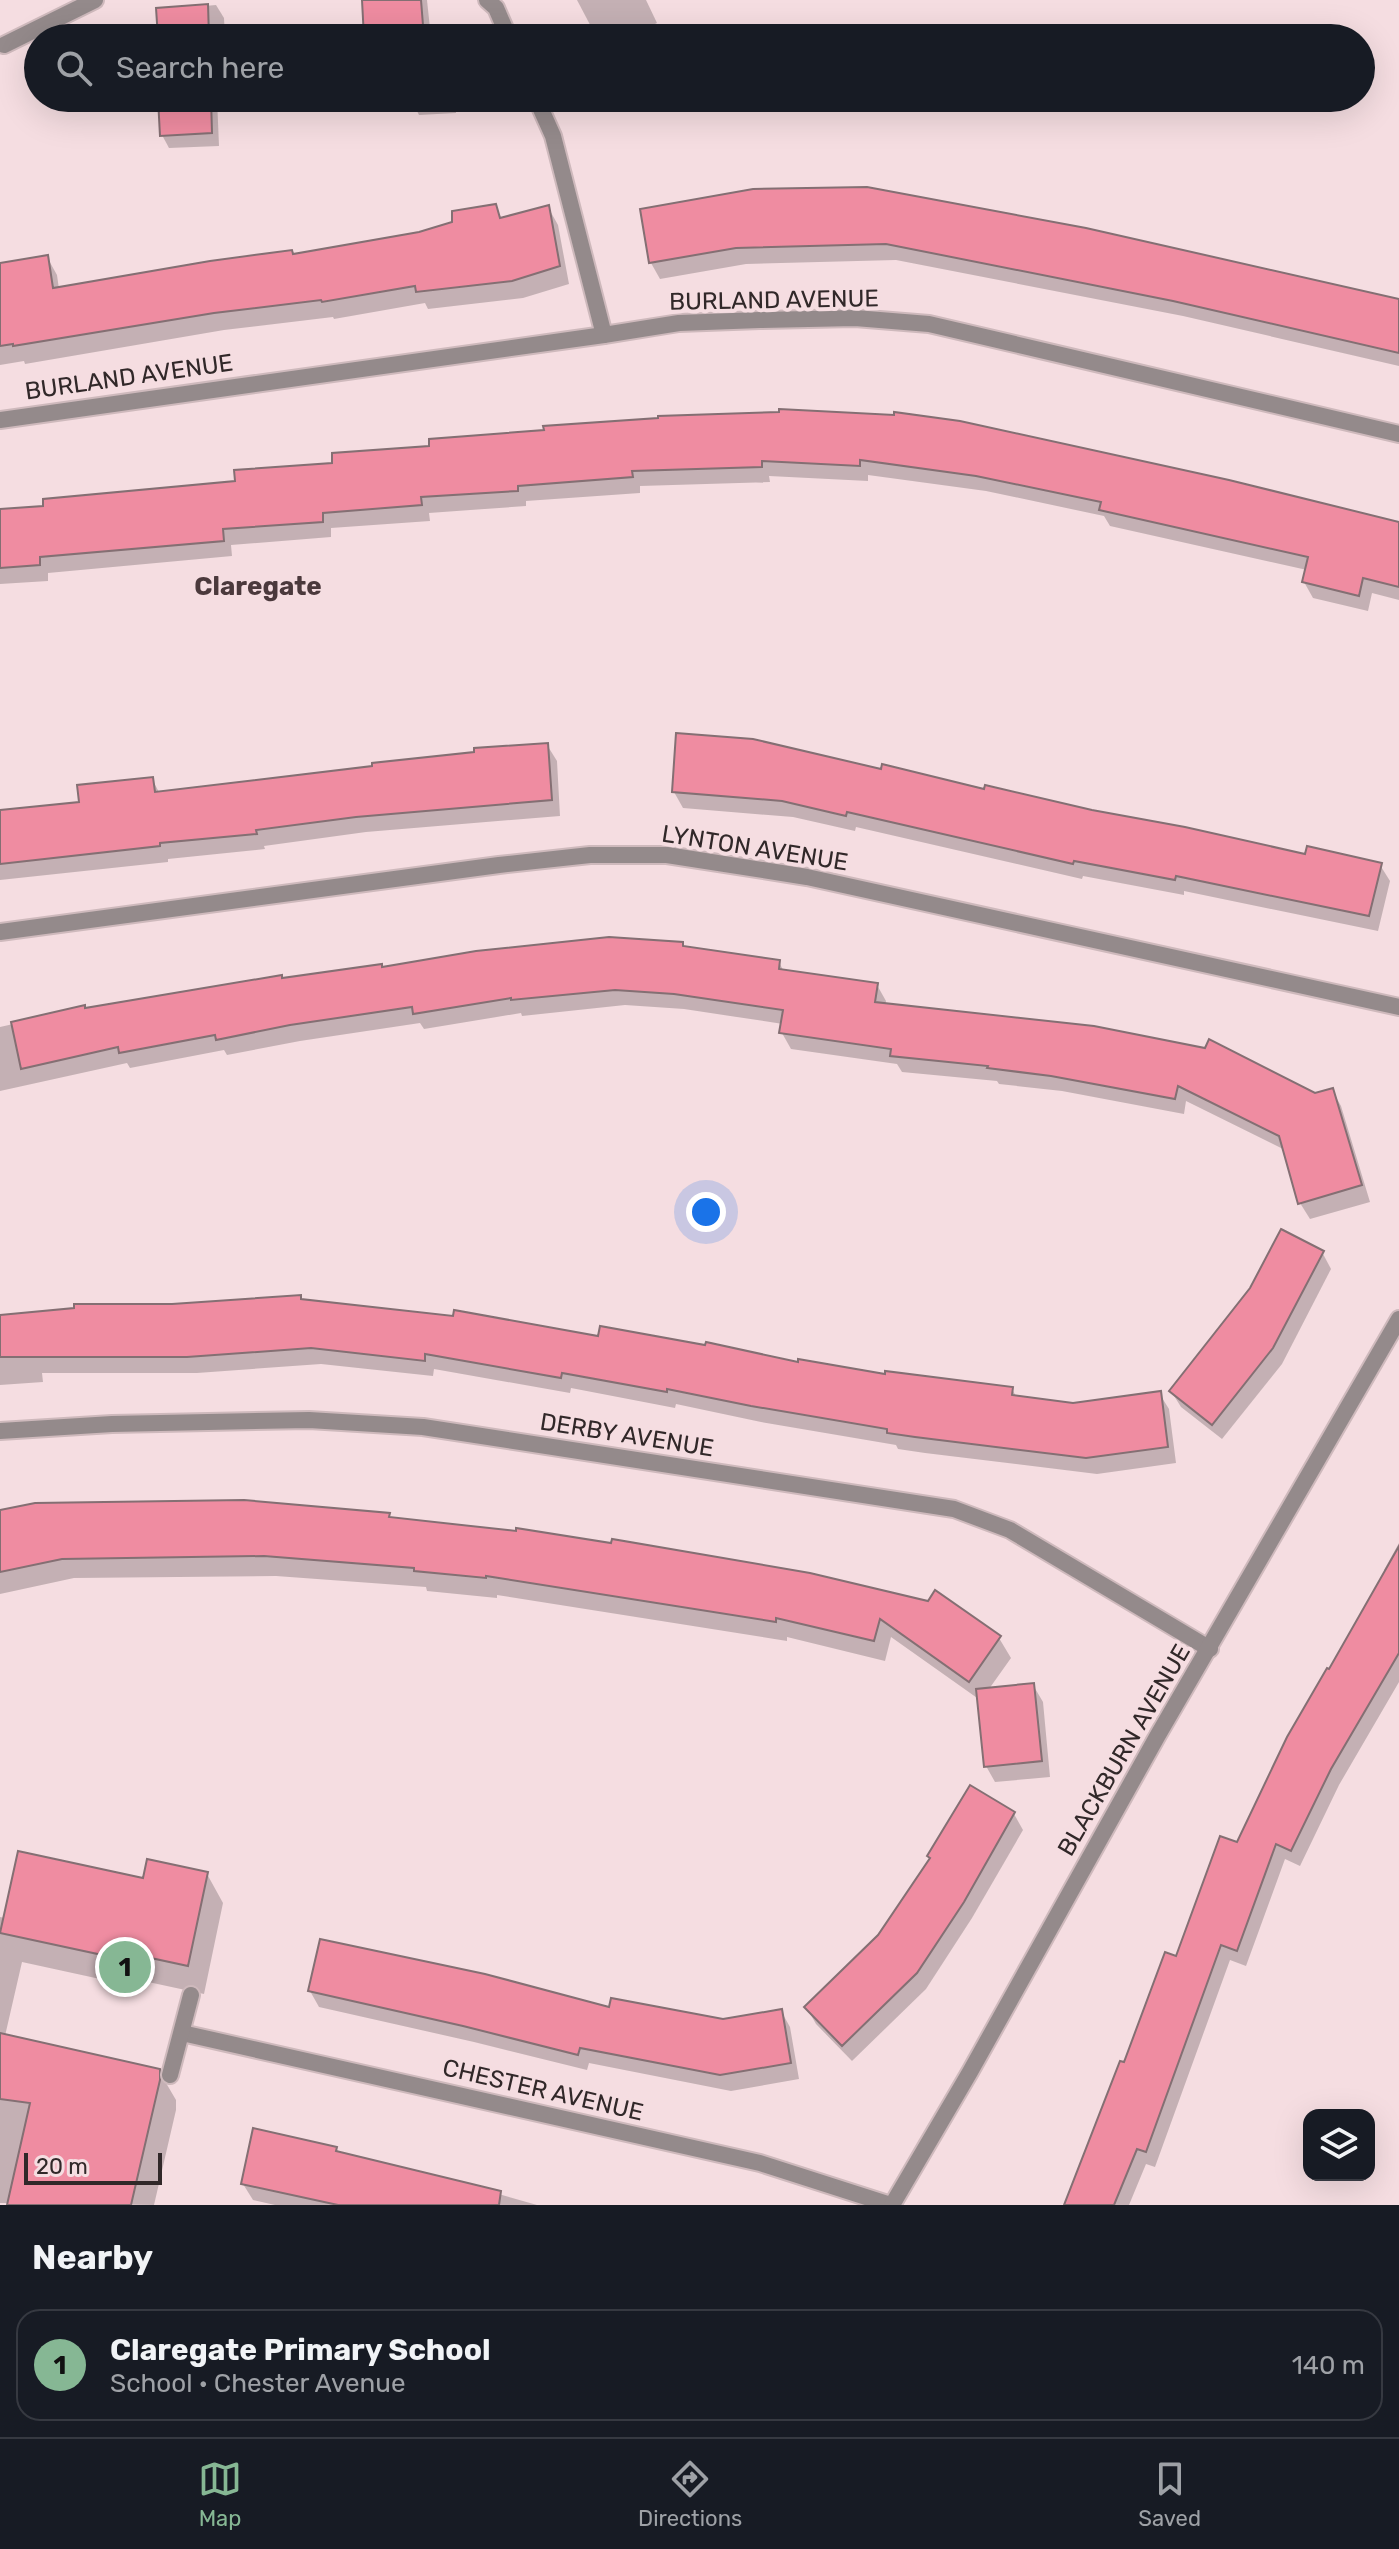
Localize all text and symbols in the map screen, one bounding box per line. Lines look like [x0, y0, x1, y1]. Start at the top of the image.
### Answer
search box [24, 24, 1375, 112]
icon: search [52, 46, 96, 90]
text: Search here [116, 50, 284, 86]
street label: BURLAND AVENUE [669, 284, 879, 316]
street label: BURLAND AVENUE [23, 349, 235, 405]
district label: Claregate [194, 571, 322, 602]
street label: LYNTON AVENUE [660, 819, 850, 877]
your location [686, 1192, 726, 1232]
street label: DERBY AVENUE [538, 1407, 716, 1463]
street label: BLACKBURN AVENUE [1052, 1639, 1196, 1861]
pin: 1 [99, 1937, 151, 1997]
street label: CHESTER AVENUE [440, 2053, 646, 2127]
map controls [1303, 2109, 1375, 2181]
button: layers [1303, 2109, 1375, 2181]
scale bar [24, 2149, 162, 2185]
text: 20 m [36, 2153, 88, 2180]
text: Nearby [32, 2237, 153, 2278]
text: Claregate Primary School [110, 2332, 491, 2368]
text: 1 [54, 2350, 66, 2381]
text: 140 m [1292, 2350, 1365, 2381]
text: School · Chester Avenue [110, 2368, 406, 2399]
tab: Map [198, 2457, 242, 2532]
tab: Directions [638, 2457, 742, 2532]
tab: Saved [1138, 2457, 1201, 2532]

